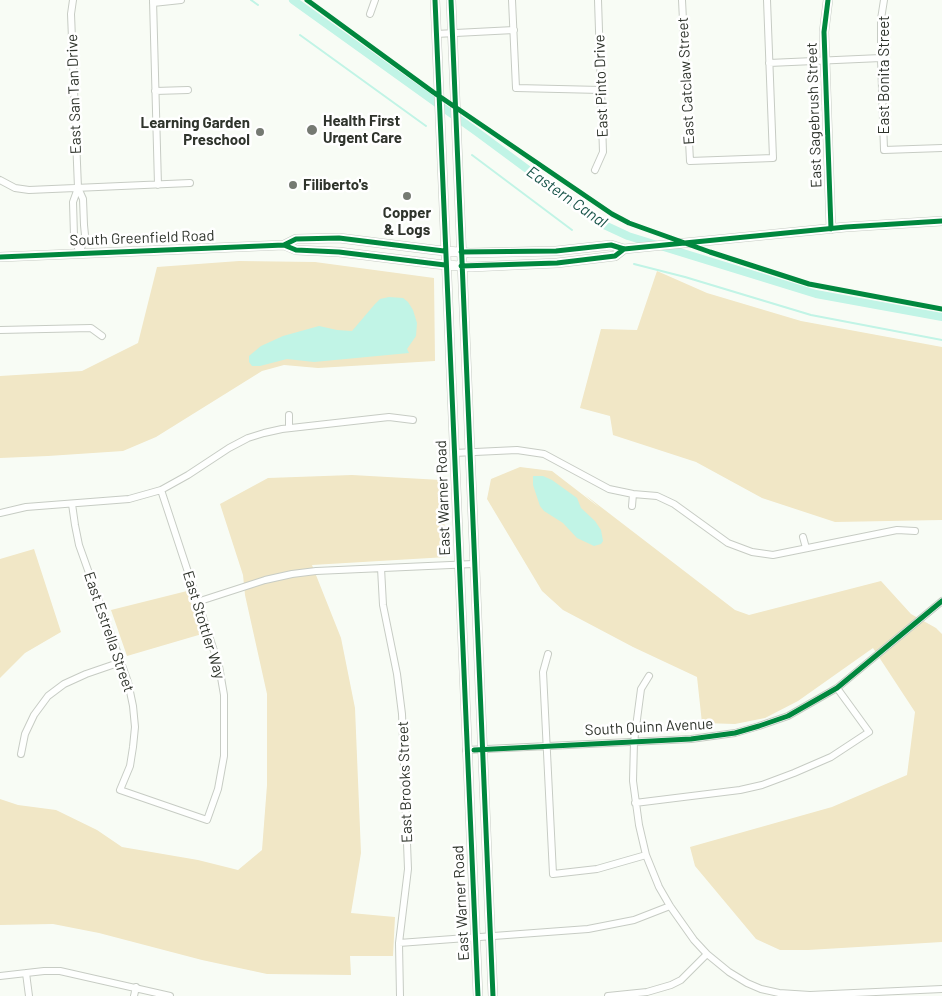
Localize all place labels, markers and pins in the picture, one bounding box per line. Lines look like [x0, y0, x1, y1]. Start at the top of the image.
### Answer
place label: Health First Urgent Care [323, 112, 402, 147]
place label: Learning Garden Preschool [141, 114, 250, 149]
marker: Health First Urgent Care [305, 123, 319, 137]
marker: Learning Garden Preschool [254, 126, 266, 138]
place label: Filiberto's [303, 176, 368, 194]
marker: Filiberto's [287, 179, 299, 191]
marker: Copper & Logs [401, 190, 413, 202]
place label: Copper & Logs [383, 204, 431, 239]

